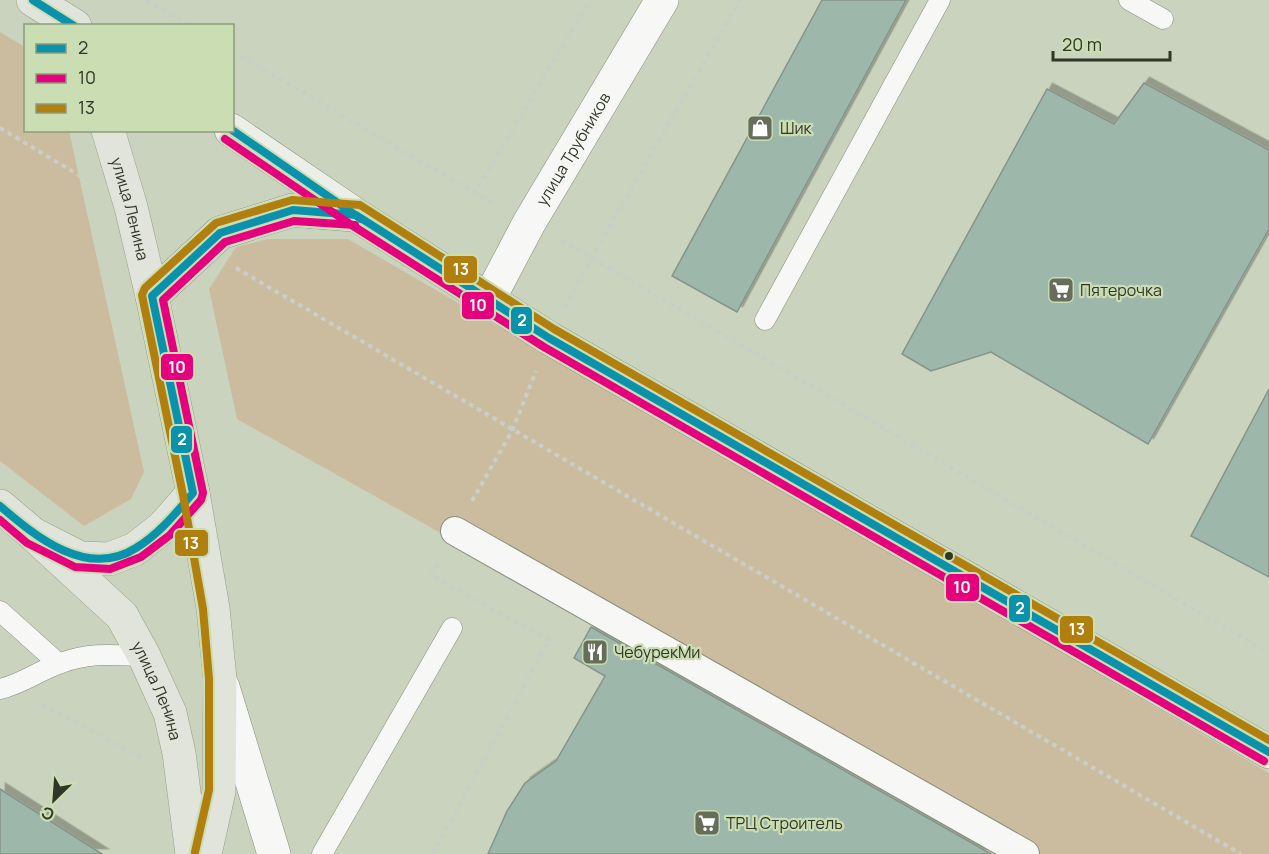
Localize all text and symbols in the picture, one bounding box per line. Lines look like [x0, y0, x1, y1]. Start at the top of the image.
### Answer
legend [24, 24, 234, 132]
scale bar [1053, 24, 1170, 62]
text: 20 m [1062, 32, 1102, 56]
text: 2 [78, 35, 88, 59]
text: 10 [78, 65, 96, 89]
street label: улица Трубников [531, 88, 616, 210]
text: 13 [78, 95, 95, 119]
shop icon: Шик [745, 113, 775, 143]
place label: Шик [780, 117, 813, 139]
street label: улица Ленина [106, 155, 154, 263]
line badge: 13 [443, 255, 478, 284]
text: 13 [453, 258, 469, 280]
supermarket icon: Пятерочка [1046, 275, 1076, 305]
place label: Пятерочка [1080, 279, 1162, 301]
line badge: 10 [461, 291, 495, 320]
text: 10 [469, 294, 487, 316]
line badge: 2 [510, 306, 533, 335]
text: 2 [517, 309, 527, 331]
line badge: 10 [160, 353, 194, 381]
text: 10 [168, 356, 186, 378]
line badge: 2 [170, 425, 193, 454]
text: 2 [177, 428, 187, 450]
line badge: 13 [174, 529, 209, 557]
text: 13 [183, 532, 199, 554]
unlabelled marker [943, 550, 955, 562]
line badge: 10 [945, 573, 980, 602]
text: 10 [953, 576, 971, 598]
line badge: 2 [1008, 594, 1031, 623]
text: 2 [1015, 597, 1025, 619]
line badge: 13 [1059, 615, 1094, 644]
text: 13 [1069, 618, 1085, 640]
street label: улица Ленина [127, 637, 187, 742]
restaurant icon: ЧебурекМи [580, 637, 610, 667]
place label: ЧебурекМи [614, 641, 700, 663]
north arrow [24, 770, 84, 830]
text: С [37, 801, 58, 826]
supermarket icon: ТРЦ Строитель [692, 808, 722, 838]
place label: ТРЦ Строитель [726, 812, 843, 834]

